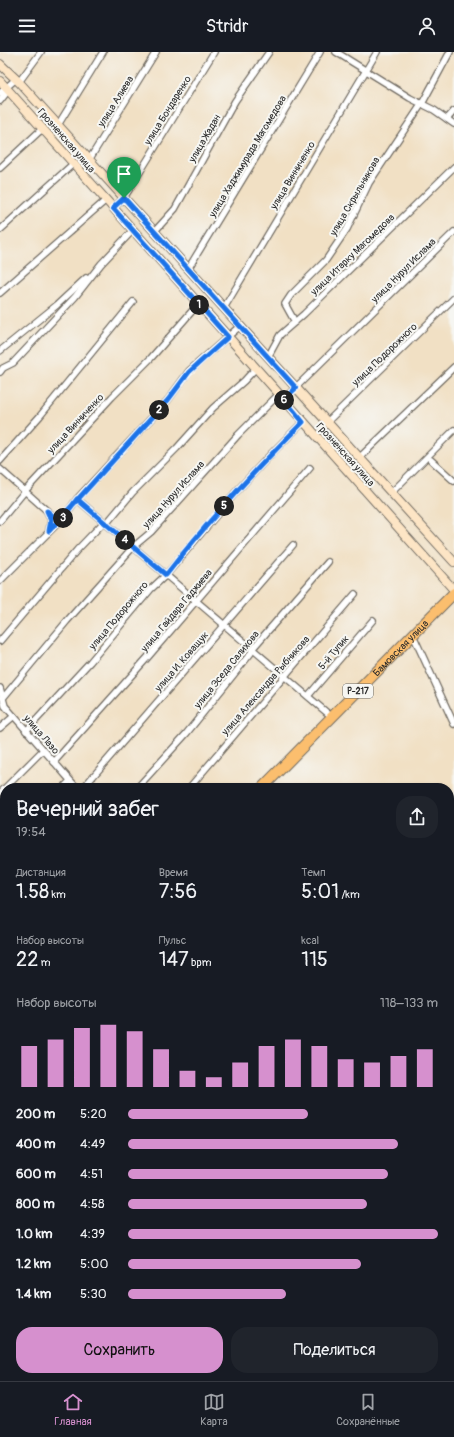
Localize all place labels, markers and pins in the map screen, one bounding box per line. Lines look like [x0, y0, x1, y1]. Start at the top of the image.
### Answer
pin [107, 157, 141, 198]
pin: 1 [189, 295, 209, 315]
pin: 6 [274, 390, 294, 410]
pin: 2 [149, 400, 169, 420]
pin: 5 [214, 496, 234, 516]
pin: 3 [53, 508, 73, 528]
pin: 4 [115, 530, 135, 550]

